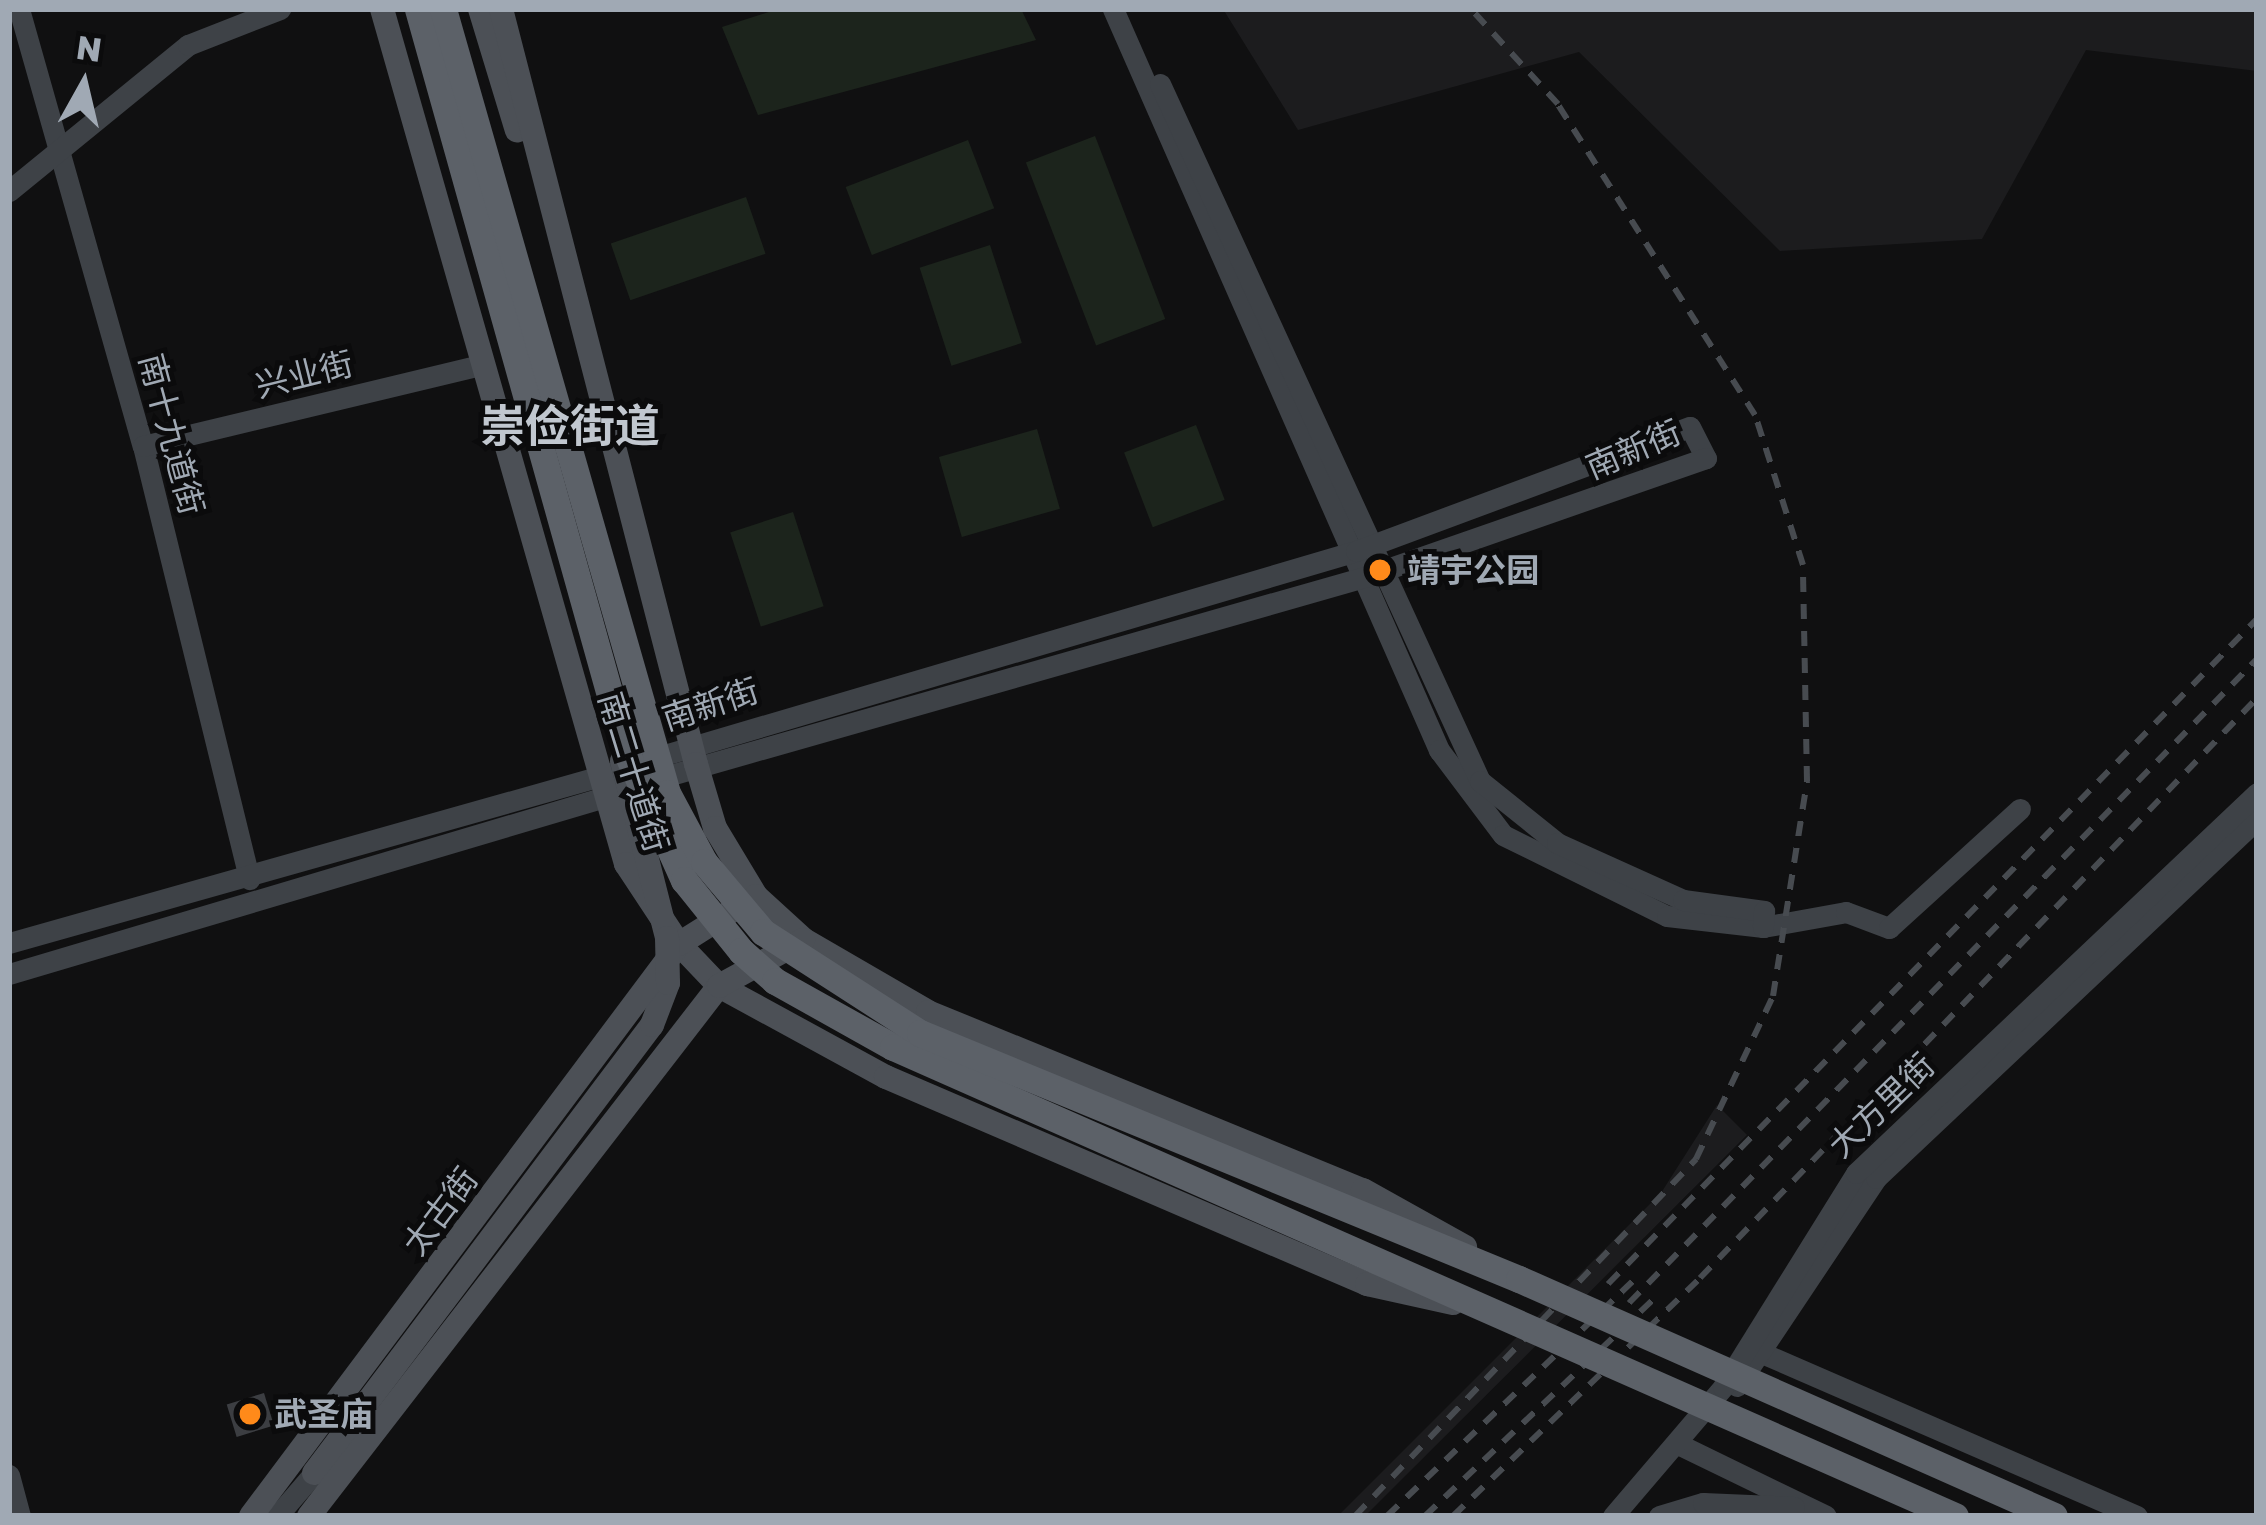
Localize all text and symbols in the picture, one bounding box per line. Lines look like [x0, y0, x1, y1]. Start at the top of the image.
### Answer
north arrow [24, 24, 144, 144]
text: N [74, 27, 104, 69]
street label: 兴业街 [251, 343, 357, 405]
street label: 南十九道街 [132, 349, 212, 519]
district label: 崇俭街道 [480, 399, 660, 453]
street label: 南新街 [1580, 411, 1686, 487]
place label: 靖宇公园 [1407, 550, 1539, 590]
marker: 靖宇公园 [1364, 554, 1396, 586]
street label: 南新街 [657, 670, 763, 738]
street label: 南二十道街 [591, 687, 677, 857]
street label: 大方里街 [1820, 1045, 1942, 1165]
street label: 太古街 [394, 1160, 486, 1262]
place label: 武圣庙 [274, 1394, 373, 1434]
marker: 武圣庙 [237, 1401, 263, 1427]

